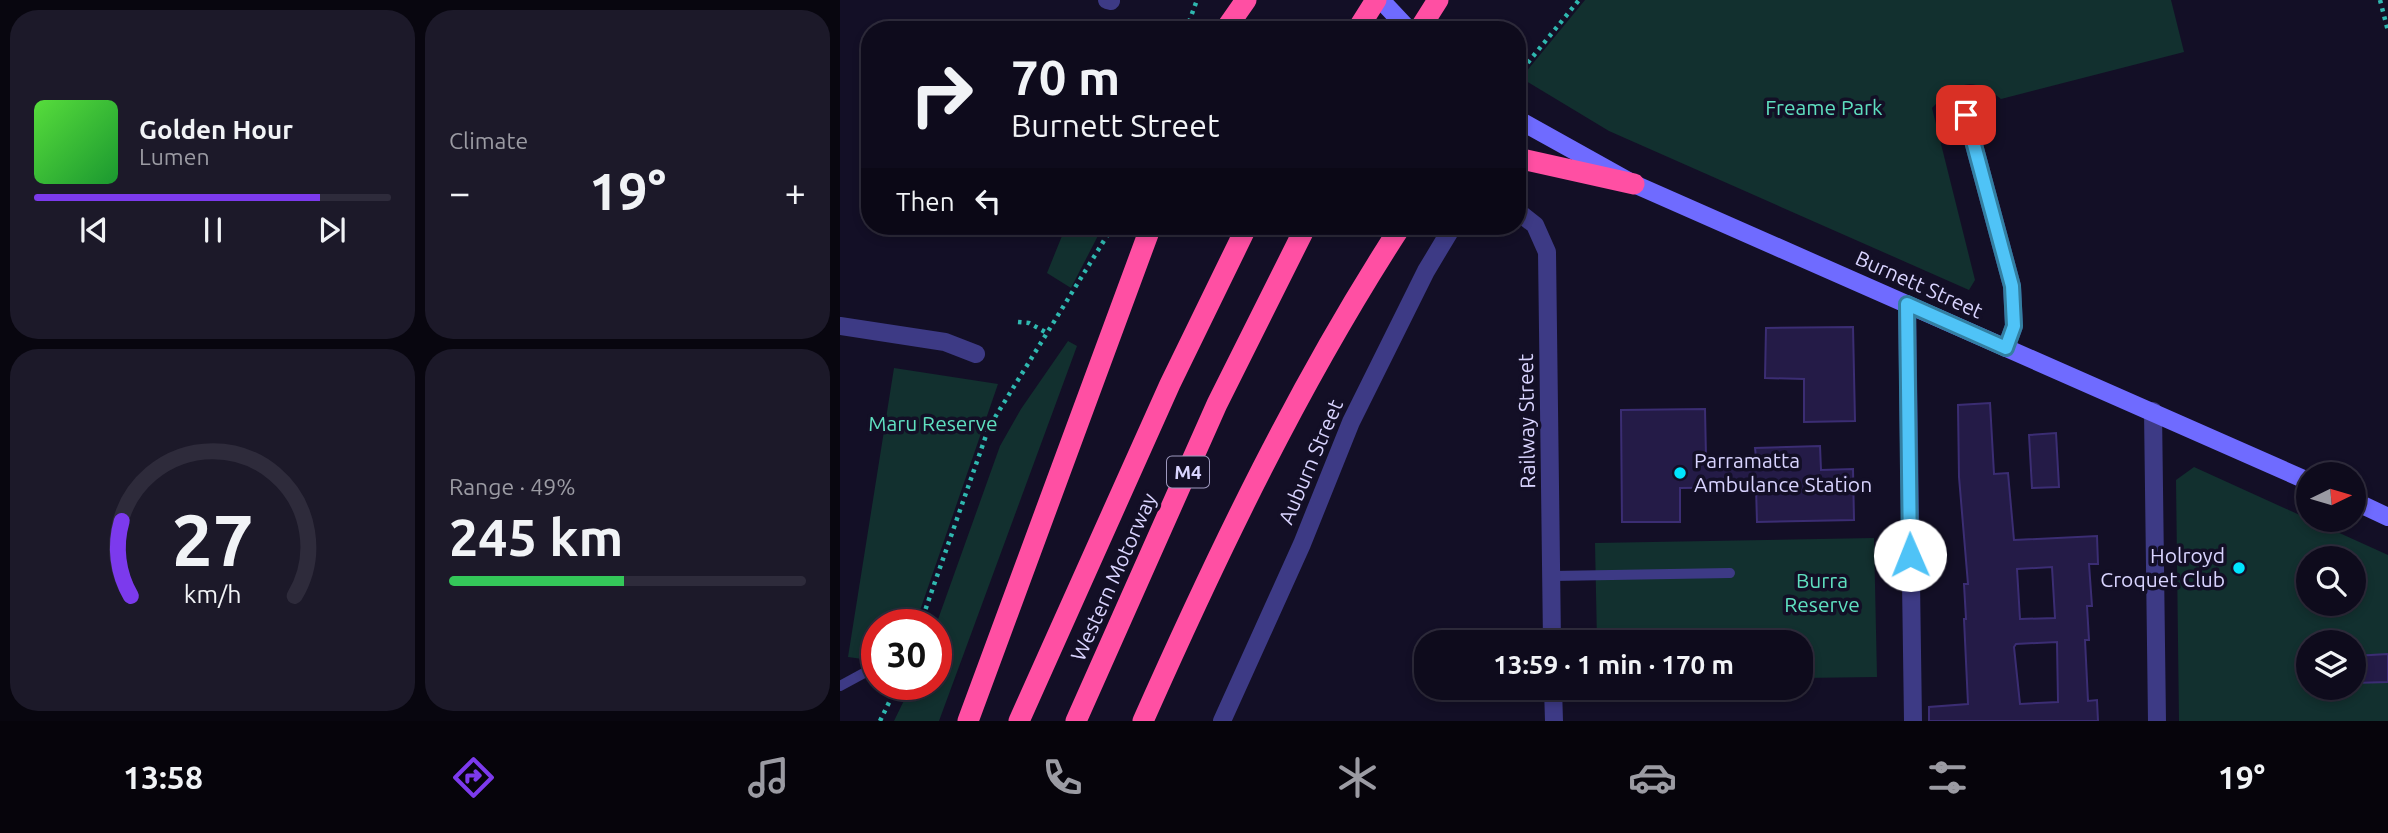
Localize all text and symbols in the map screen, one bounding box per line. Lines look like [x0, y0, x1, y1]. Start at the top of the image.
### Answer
icon: right [896, 49, 987, 140]
text: 70 m [1011, 49, 1120, 104]
pin [1936, 85, 1996, 145]
park label: Freame Park [1765, 95, 1883, 119]
icon: arrive [1947, 96, 1985, 134]
text: Burnett Street [1011, 107, 1219, 143]
text: Golden Hour [139, 115, 293, 144]
text: Climate [449, 128, 528, 153]
text: Lumen [139, 144, 210, 169]
text: 19° [589, 162, 666, 220]
text: − [449, 171, 470, 213]
text: + [785, 171, 806, 213]
icon: left [969, 182, 1007, 220]
text: Then [896, 187, 955, 216]
icon: previous [75, 211, 113, 249]
icon: pause [194, 211, 232, 249]
icon: next [313, 211, 351, 249]
street label: Burnett Street [1852, 245, 1987, 323]
street label: Railway Street [1513, 353, 1539, 489]
street label: Auburn Street [1273, 396, 1347, 528]
park label: Maru Reserve [868, 411, 998, 435]
place label: Parramatta Ambulance Station [1694, 448, 1872, 496]
road number: M4 [1167, 457, 1209, 488]
north arrow [2296, 462, 2366, 532]
map controls [2296, 462, 2366, 700]
marker: Parramatta Ambulance Station [1672, 465, 1688, 481]
text: Range · 49% [449, 474, 576, 499]
street label: Western Motorway [1065, 489, 1161, 664]
text: 27 [171, 498, 254, 580]
text: 245 km [449, 508, 623, 566]
position arrow [1873, 518, 1947, 592]
place label: Holroyd Croquet Club [2100, 543, 2225, 591]
button: search [2296, 546, 2366, 616]
marker: Holroyd Croquet Club [2231, 560, 2247, 576]
park label: Burra Reserve [1784, 568, 1860, 616]
text: km/h [184, 580, 241, 608]
speed limit sign: 30 [861, 609, 952, 700]
button: layers [2296, 630, 2366, 700]
text: 13:59 · 1 min · 170 m [1493, 650, 1734, 679]
icon: directions [449, 753, 498, 802]
icon: music [744, 753, 793, 802]
icon: phone [1038, 753, 1087, 802]
icon: climate [1333, 753, 1382, 802]
icon: car [1628, 753, 1677, 802]
icon: filters [1923, 753, 1972, 802]
text: 13:58 [123, 759, 203, 795]
text: 19° [2218, 759, 2265, 795]

